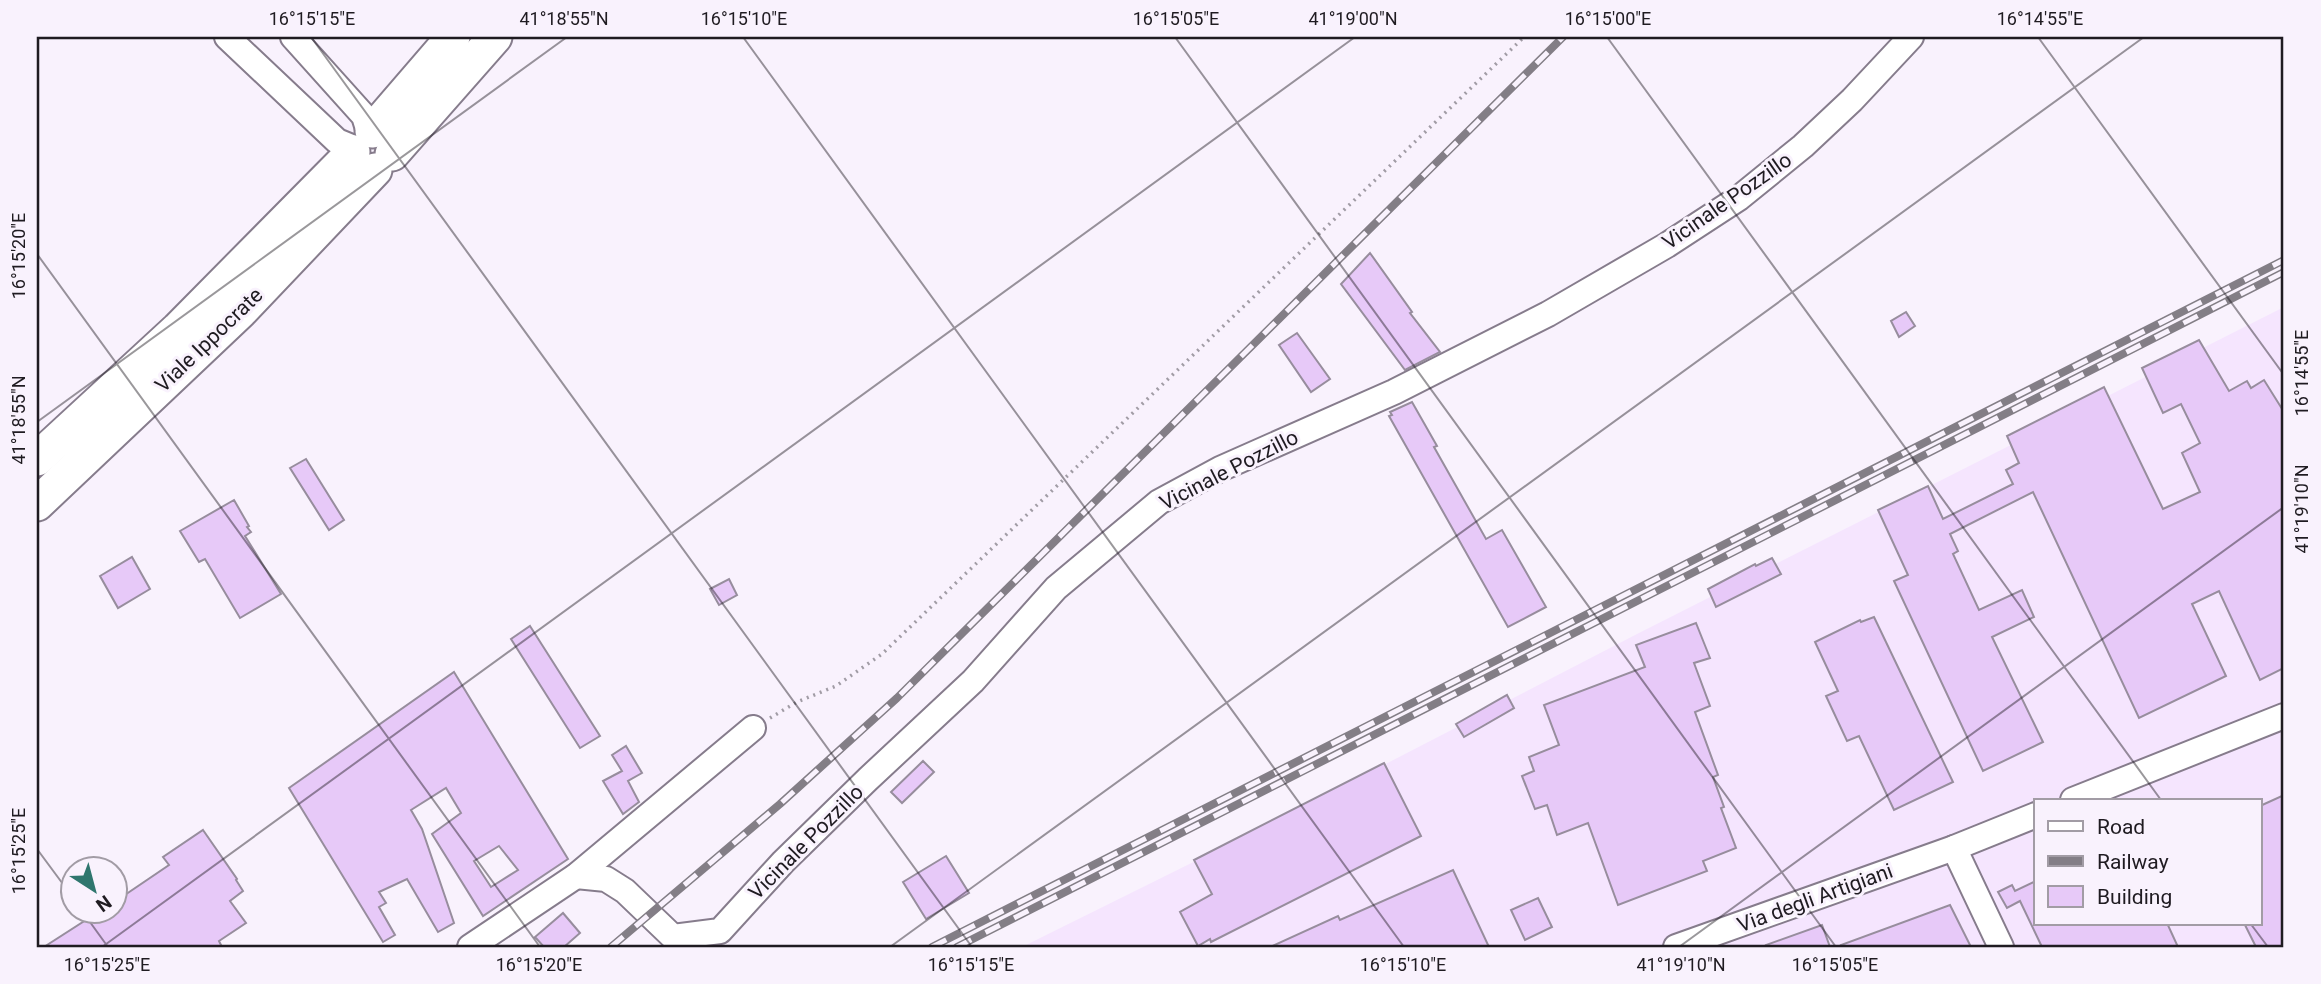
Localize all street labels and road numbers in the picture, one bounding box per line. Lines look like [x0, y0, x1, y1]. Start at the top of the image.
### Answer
street label: Vicinale Pozzillo [1658, 148, 1796, 254]
street label: Viale Ippocrate [150, 283, 268, 397]
street label: Vicinale Pozzillo [1156, 425, 1302, 515]
street label: Vicinale Pozzillo [744, 780, 868, 904]
street label: Via degli Artigiani [1734, 859, 1896, 937]

